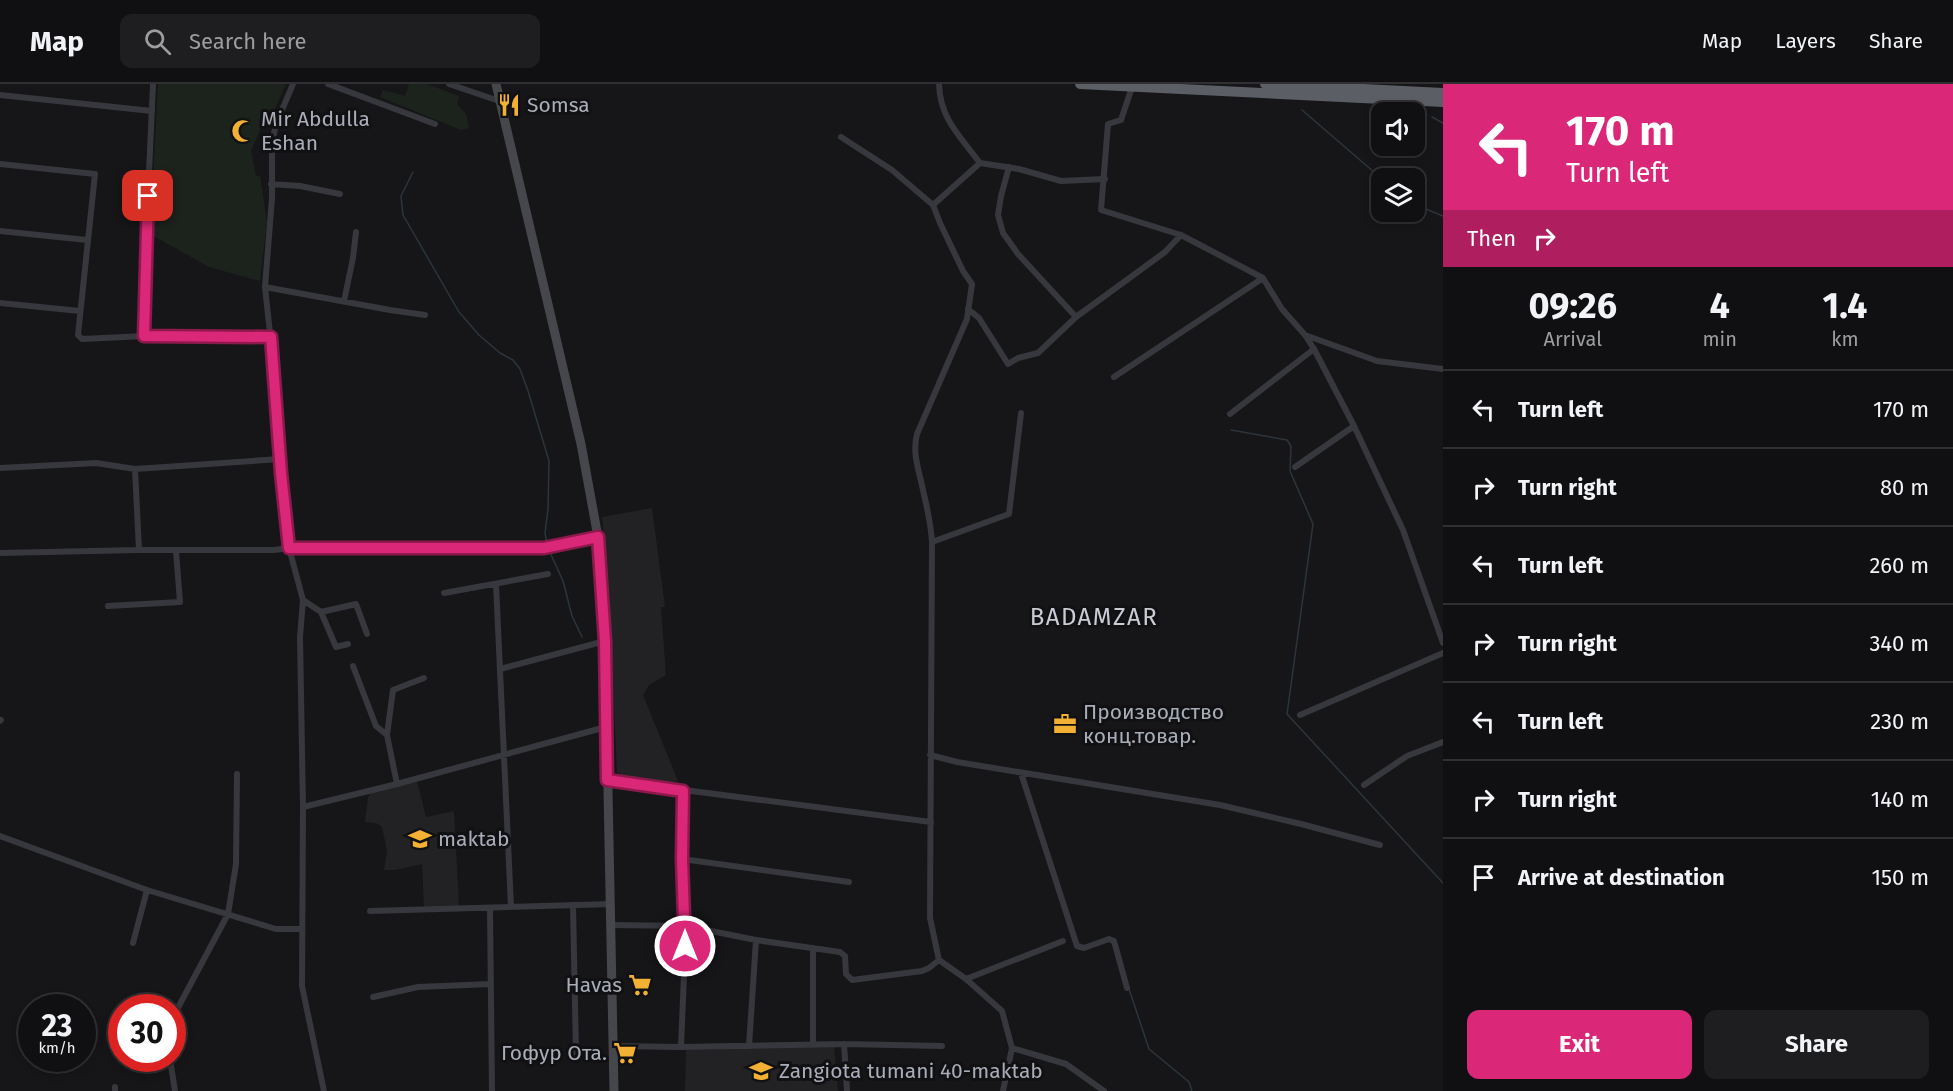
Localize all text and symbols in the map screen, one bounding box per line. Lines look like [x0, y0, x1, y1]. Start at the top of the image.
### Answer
search box [120, 14, 540, 68]
text: Map [30, 25, 84, 58]
icon: search [141, 25, 174, 58]
text: Search here [189, 28, 307, 55]
text: Map [1702, 28, 1742, 54]
text: Layers [1775, 28, 1836, 54]
text: Share [1869, 28, 1923, 54]
restaurant icon: Somsa [496, 92, 522, 118]
place label: Somsa [527, 92, 590, 118]
map controls [1371, 102, 1425, 222]
button: sound [1371, 102, 1425, 156]
place label: Mir Abdulla Eshan [261, 106, 370, 156]
text: 170 m [1566, 106, 1675, 156]
icon: left [1467, 108, 1545, 186]
mosque icon: Mir Abdulla Eshan [230, 118, 256, 144]
text: Turn left [1566, 157, 1669, 189]
button: layers [1371, 168, 1425, 222]
pin [122, 170, 173, 221]
icon: arrive [131, 179, 164, 212]
icon: right [1528, 222, 1561, 255]
text: Then [1467, 225, 1516, 252]
text: 09:26 [1529, 284, 1617, 328]
text: 4 [1710, 284, 1730, 328]
text: 1.4 [1823, 284, 1867, 328]
text: Arrival [1543, 327, 1602, 351]
text: min [1702, 327, 1737, 351]
text: km [1831, 327, 1859, 351]
icon: left [1467, 393, 1500, 426]
text: Turn left [1518, 396, 1603, 423]
text: 170 m [1873, 396, 1929, 423]
icon: right [1467, 471, 1500, 504]
text: Turn right [1518, 474, 1617, 501]
text: 80 m [1880, 474, 1929, 501]
icon: left [1467, 549, 1500, 582]
text: Turn left [1518, 552, 1603, 579]
text: 260 m [1869, 552, 1929, 579]
district label: BADAMZAR [1030, 603, 1158, 631]
icon: right [1467, 627, 1500, 660]
text: Turn right [1518, 630, 1617, 657]
text: 340 m [1869, 630, 1929, 657]
place label: Производство конц.товар. [1083, 699, 1224, 749]
icon: left [1467, 705, 1500, 738]
text: Turn left [1518, 708, 1603, 735]
text: 230 m [1870, 708, 1929, 735]
office icon: Производство конц.товар. [1052, 711, 1078, 737]
icon: right [1467, 783, 1500, 816]
text: Turn right [1518, 786, 1617, 813]
text: 140 m [1871, 786, 1929, 813]
school or university icon: maktab [407, 826, 433, 852]
place label: maktab [438, 826, 510, 852]
icon: arrive [1467, 861, 1500, 894]
text: Arrive at destination [1518, 864, 1725, 891]
text: 150 m [1871, 864, 1929, 891]
position arrow [653, 914, 717, 978]
place label: Havas [566, 972, 622, 998]
supermarket icon: Havas [627, 972, 653, 998]
speed limit sign: 30 [108, 994, 186, 1072]
text: 23 [42, 1008, 72, 1044]
button: Exit [1467, 1010, 1692, 1079]
button: Share [1704, 1010, 1929, 1079]
text: km/h [38, 1039, 76, 1057]
place label: Гофур Ота. [501, 1040, 607, 1066]
supermarket icon: Гофур Ота. [612, 1040, 638, 1066]
school or university icon: Zangiota tumani 40-maktab [748, 1058, 774, 1084]
place label: Zangiota tumani 40-maktab [779, 1058, 1043, 1084]

